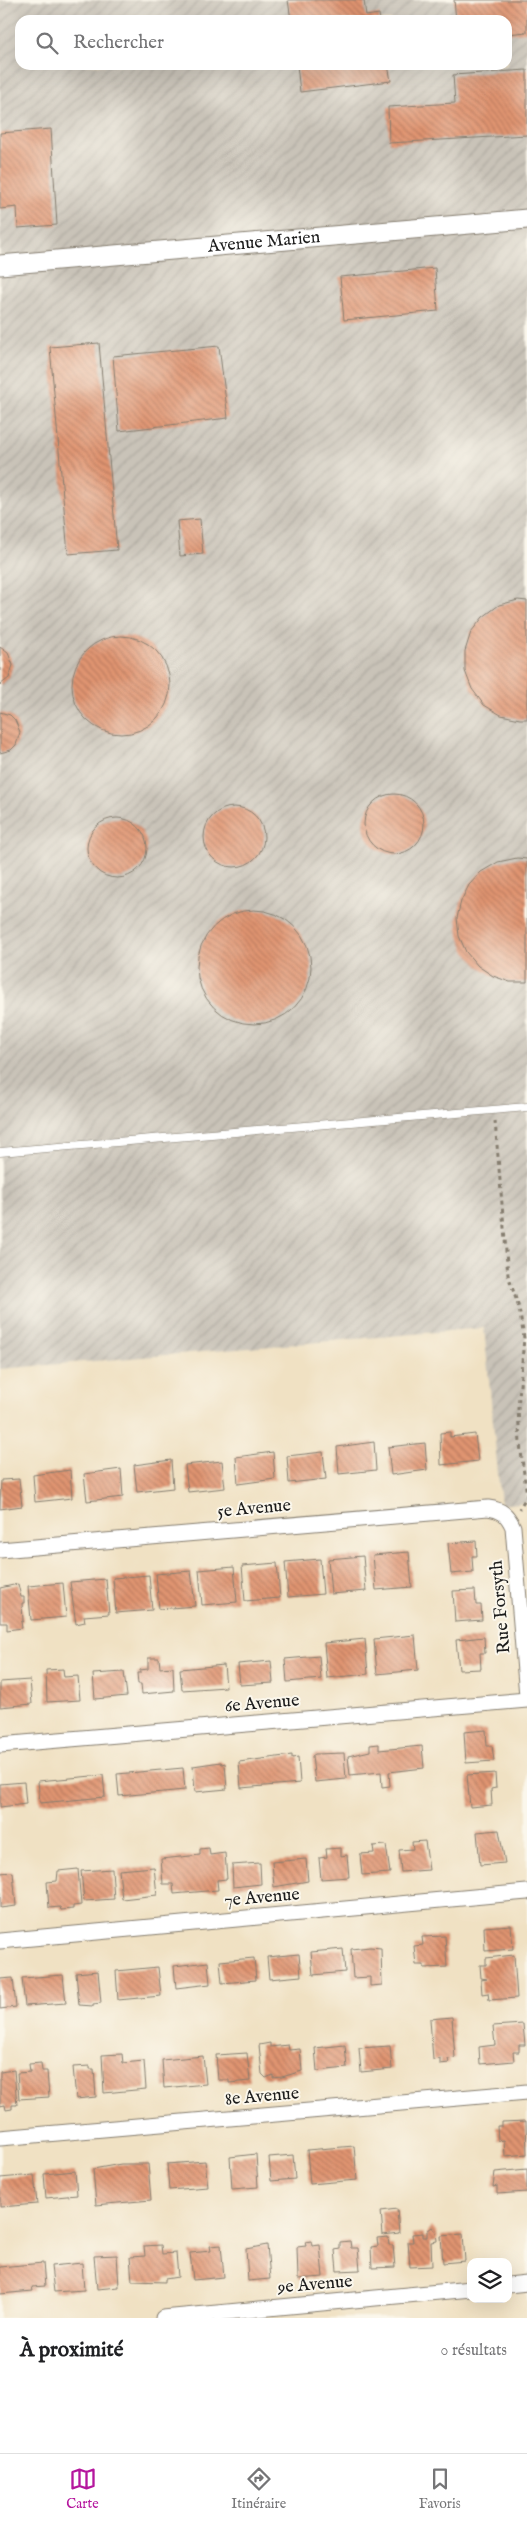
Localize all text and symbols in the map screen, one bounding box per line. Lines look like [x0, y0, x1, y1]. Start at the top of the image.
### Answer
search box [15, 15, 512, 70]
icon: search [33, 29, 61, 57]
text: Rechercher [73, 31, 164, 55]
street label: Avenue Marien [206, 226, 322, 258]
street label: 5e Avenue [216, 1494, 292, 1524]
street label: Rue Forsyth [485, 1559, 517, 1655]
street label: 6e Avenue [224, 1689, 300, 1719]
street label: 7e Avenue [223, 1883, 301, 1913]
street label: 8e Avenue [224, 2082, 300, 2112]
map controls [467, 2258, 512, 2303]
button: layers [467, 2258, 512, 2303]
street label: 9e Avenue [276, 2270, 353, 2300]
text: À proximité [20, 2337, 123, 2364]
text: 0 résultats [441, 2341, 507, 2361]
tab: Carte [66, 2465, 99, 2513]
tab: Itinéraire [231, 2465, 286, 2513]
tab: Favoris [419, 2465, 461, 2513]

